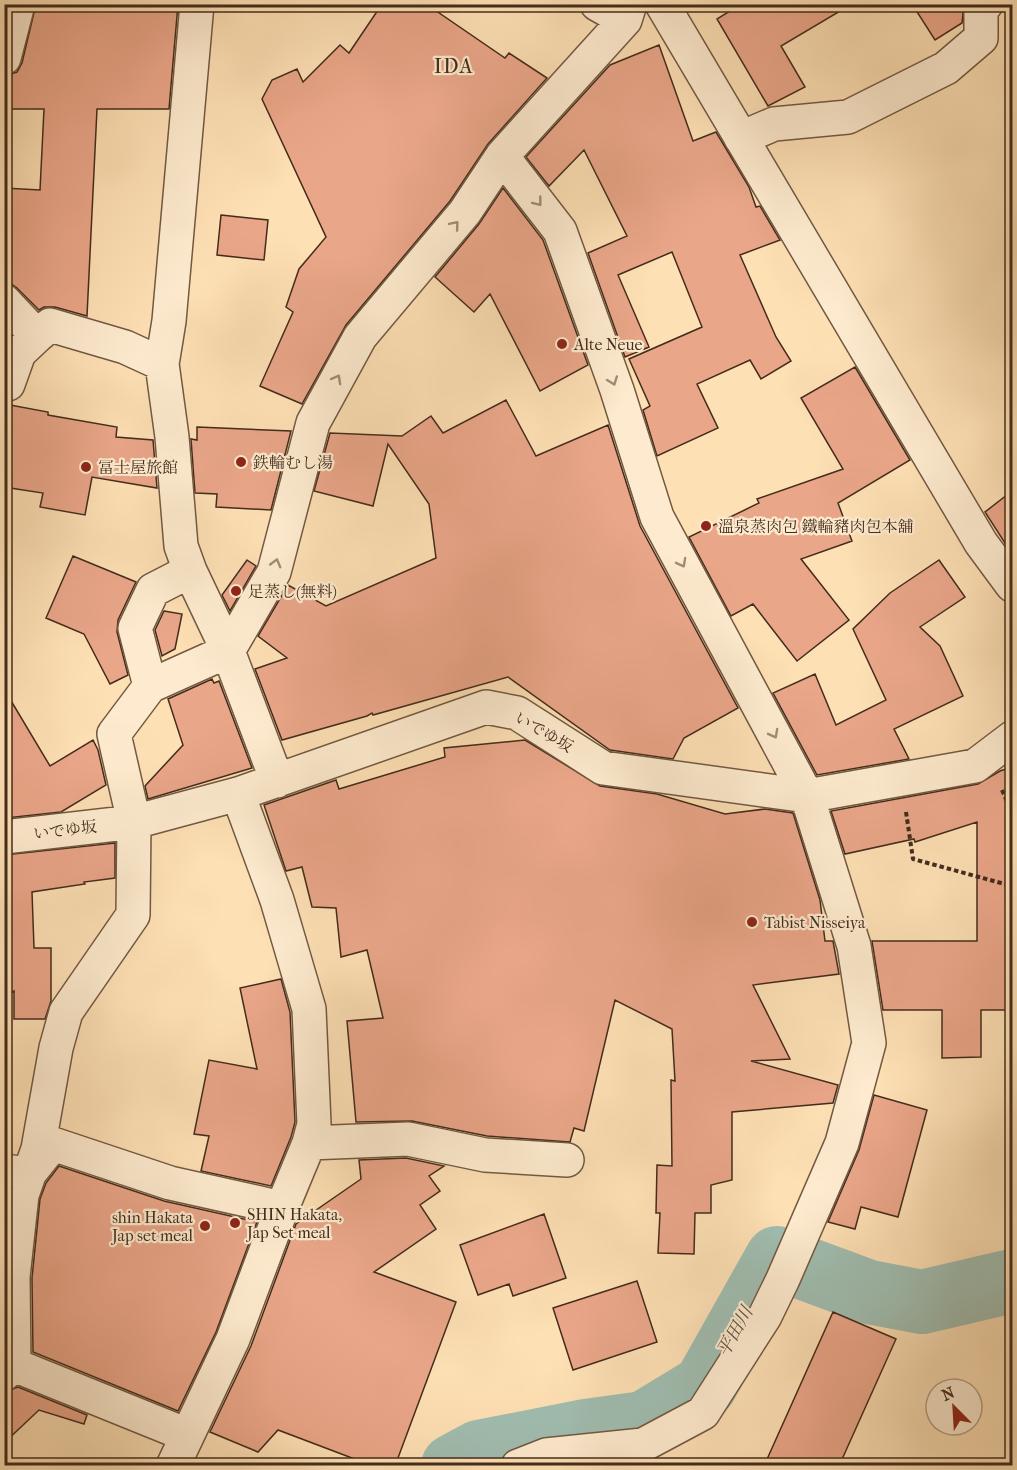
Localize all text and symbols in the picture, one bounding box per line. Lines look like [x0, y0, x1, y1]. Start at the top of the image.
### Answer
district label: IDA [434, 55, 474, 78]
one-way arrow [530, 196, 541, 207]
one-way arrow [448, 221, 459, 232]
place label: Alte Neue [573, 335, 642, 354]
marker: Alte Neue [555, 337, 569, 351]
one-way arrow [330, 375, 341, 385]
one-way arrow [606, 375, 619, 385]
place label: 鉄輪むし湯 [252, 453, 333, 472]
marker: 鉄輪むし湯 [234, 455, 248, 469]
place label: 冨士屋旅館 [98, 458, 178, 477]
marker: 冨士屋旅館 [79, 460, 93, 474]
place label: 溫泉蒸肉包 鐵輪豬肉包本舖 [718, 517, 913, 536]
marker: 溫泉蒸肉包 鐵輪豬肉包本舖 [699, 519, 713, 533]
one-way arrow [675, 556, 686, 567]
one-way arrow [269, 558, 281, 569]
place label: 足蒸し(無料) [248, 582, 337, 601]
marker: 足蒸し(無料) [229, 584, 243, 598]
street label: いでゆ坂 [512, 708, 576, 756]
one-way arrow [767, 728, 778, 739]
street label: いでゆ坂 [32, 817, 98, 843]
place label: Tabist Nisseiya [764, 913, 866, 932]
marker: Tabist Nisseiya [745, 915, 759, 929]
place label: SHIN Hakata, Jap Set meal [245, 1205, 342, 1242]
place label: shin Hakata Jap set meal [110, 1208, 194, 1245]
marker: SHIN Hakata, Jap Set meal [228, 1216, 242, 1230]
marker: shin Hakata Jap set meal [198, 1219, 212, 1233]
water label: 平田川 [713, 1302, 758, 1361]
north arrow [924, 1377, 984, 1437]
text: N [939, 1382, 958, 1405]

